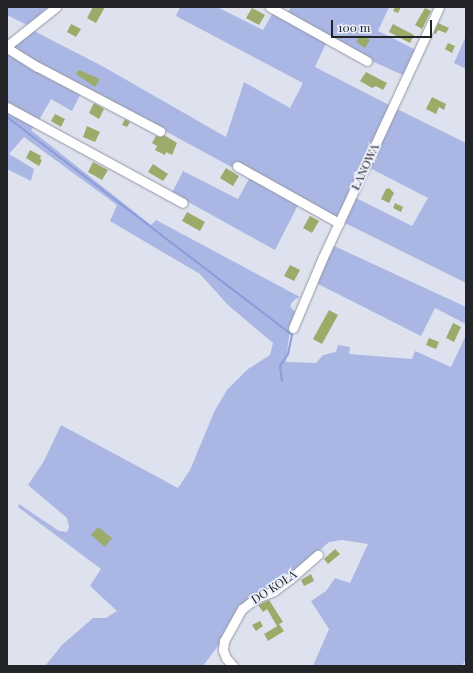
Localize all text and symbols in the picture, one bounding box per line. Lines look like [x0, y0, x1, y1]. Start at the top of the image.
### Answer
scale bar [333, 12, 434, 38]
text: 100 m [338, 19, 370, 35]
street label: ŁANOWA [348, 142, 382, 192]
street label: DO KOŁA [249, 567, 299, 607]

